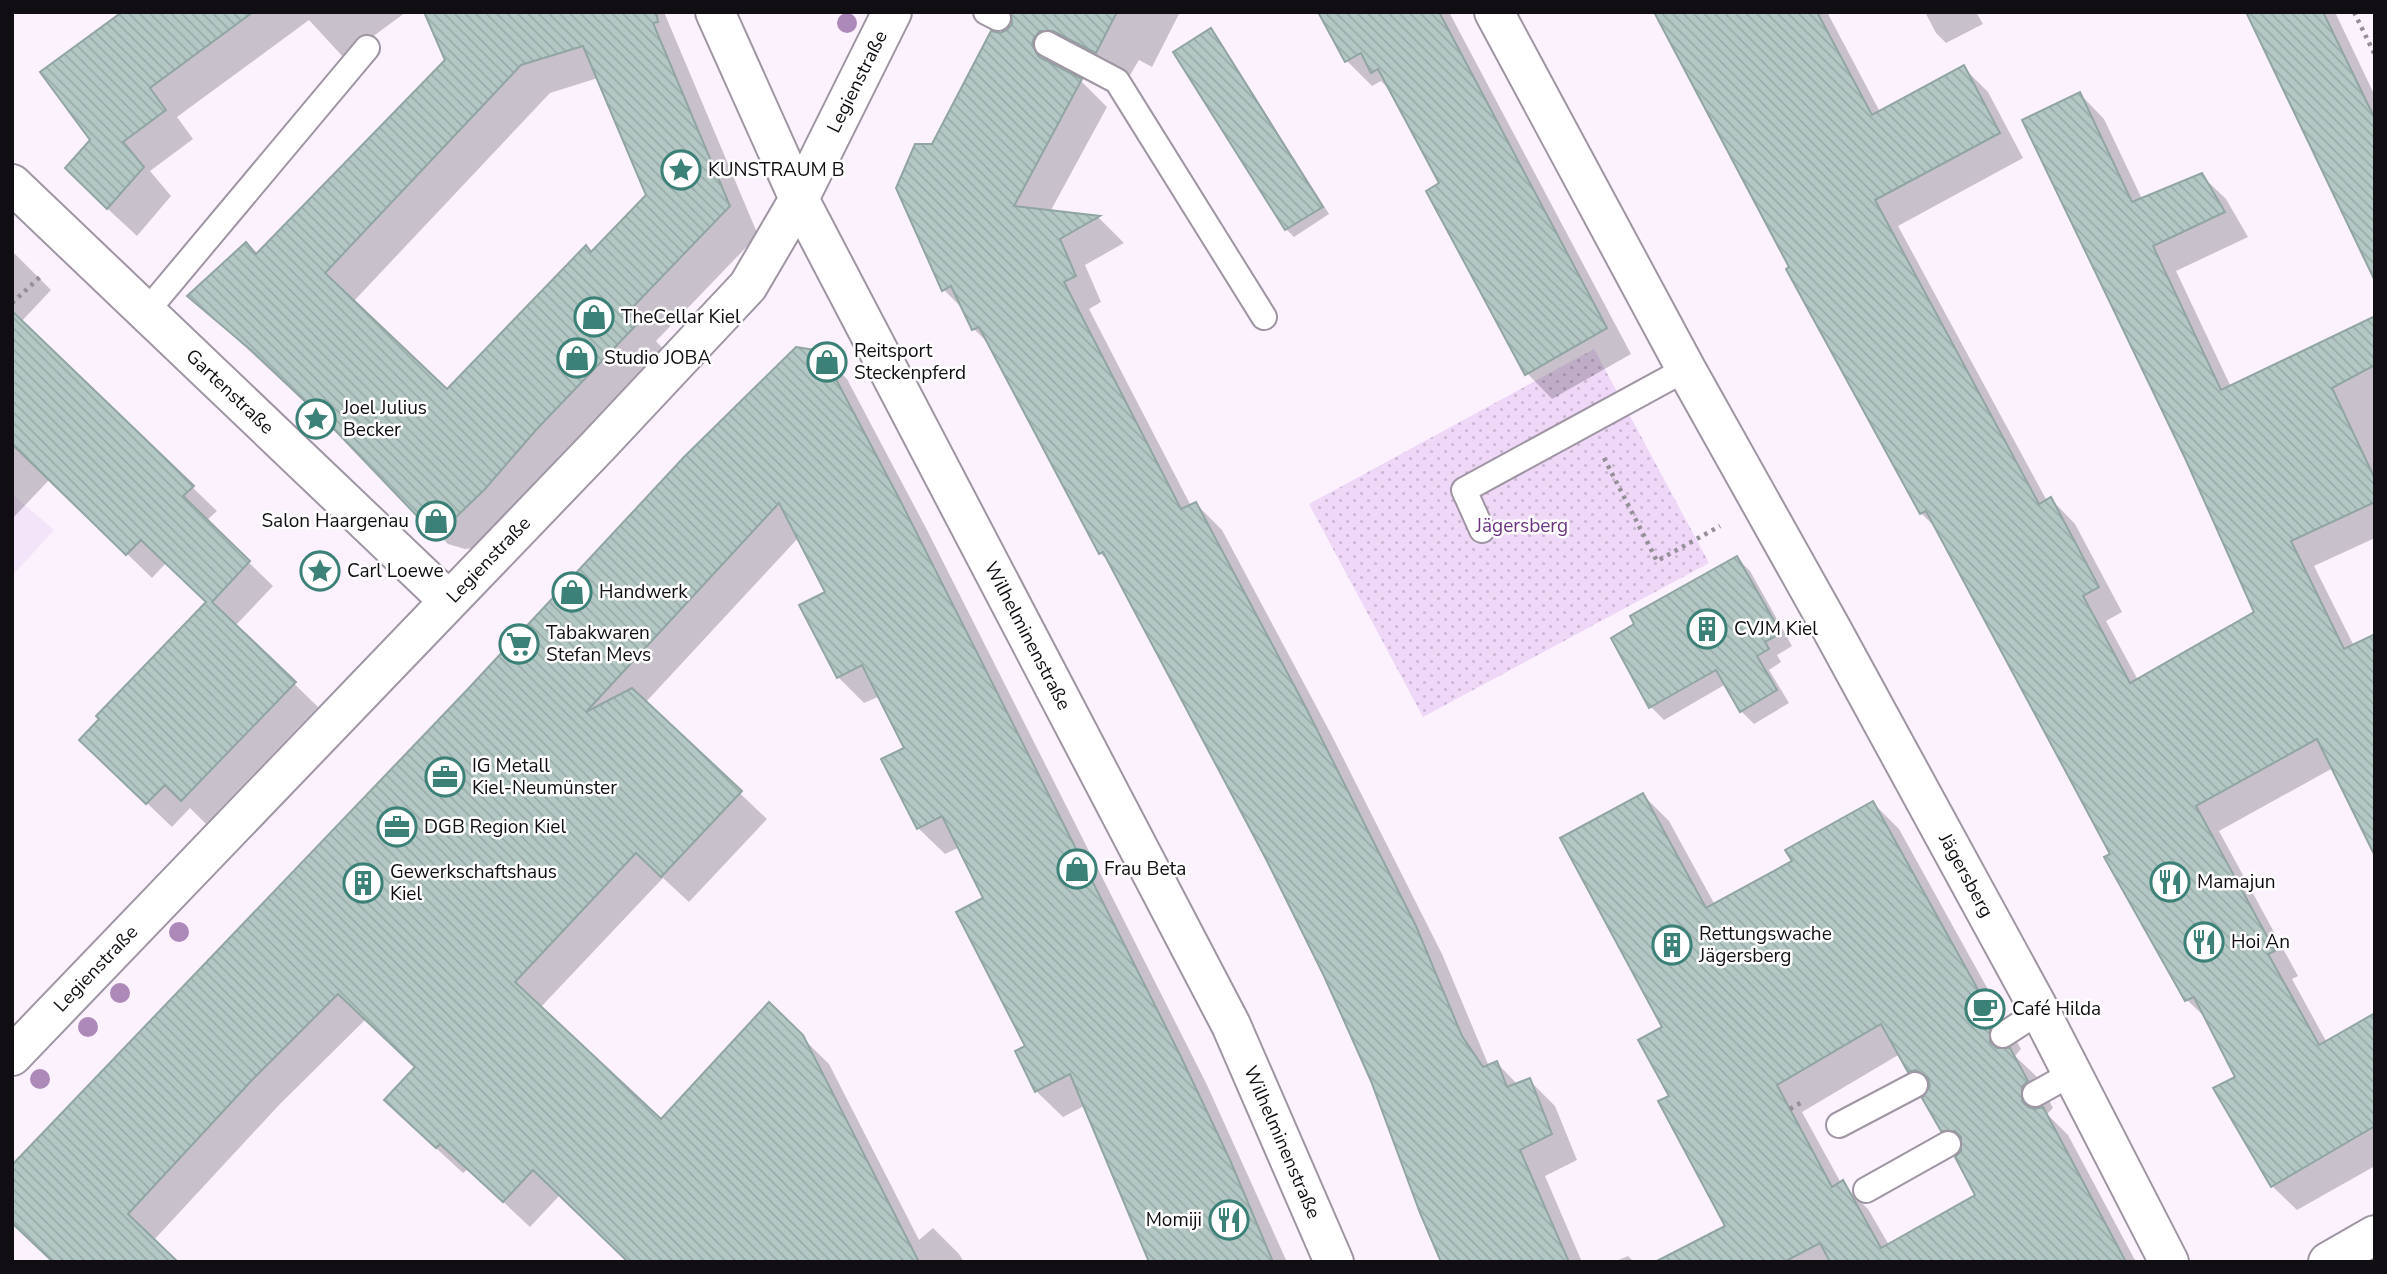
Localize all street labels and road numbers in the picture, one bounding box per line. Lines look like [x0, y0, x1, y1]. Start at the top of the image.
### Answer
street label: Legienstraße [821, 26, 894, 137]
street label: Gartenstraße [180, 343, 280, 440]
street label: Legienstraße [441, 511, 537, 609]
street label: Wilhelminenstraße [978, 557, 1077, 715]
street label: Jägersberg [1932, 828, 2000, 922]
street label: Legienstraße [48, 920, 144, 1018]
street label: Wilhelminenstraße [1237, 1062, 1327, 1223]

